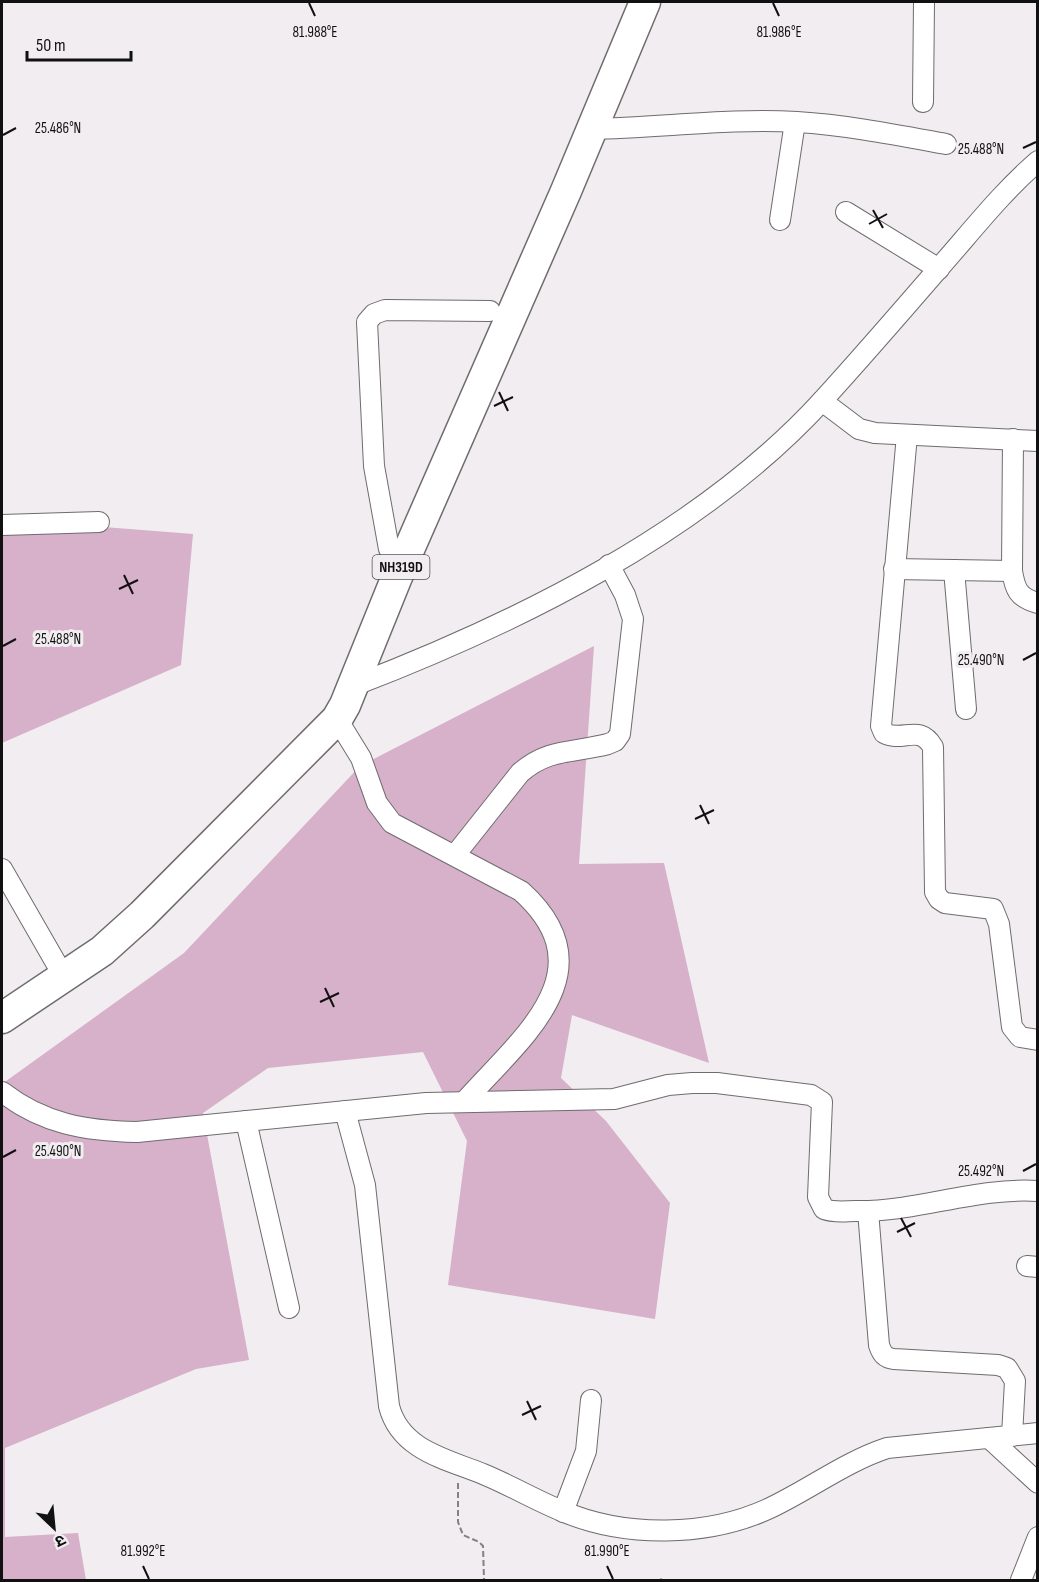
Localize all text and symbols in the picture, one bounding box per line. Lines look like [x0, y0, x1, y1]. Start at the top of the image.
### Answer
text: 81.988°E [293, 23, 337, 42]
text: 81.986°E [756, 23, 802, 42]
scale bar [27, 24, 130, 62]
text: 50 m [36, 35, 66, 56]
text: 25.486°N [35, 119, 81, 138]
text: 25.488°N [958, 140, 1004, 159]
road number: NH319D [372, 555, 430, 579]
text: 25.488°N [35, 630, 81, 649]
text: 25.490°N [958, 651, 1004, 670]
text: 25.490°N [35, 1142, 81, 1161]
text: 25.492°N [958, 1162, 1004, 1181]
north arrow [24, 1498, 84, 1558]
text: उ [51, 1530, 68, 1551]
text: 81.992°E [121, 1542, 165, 1561]
text: 81.990°E [584, 1542, 630, 1561]

